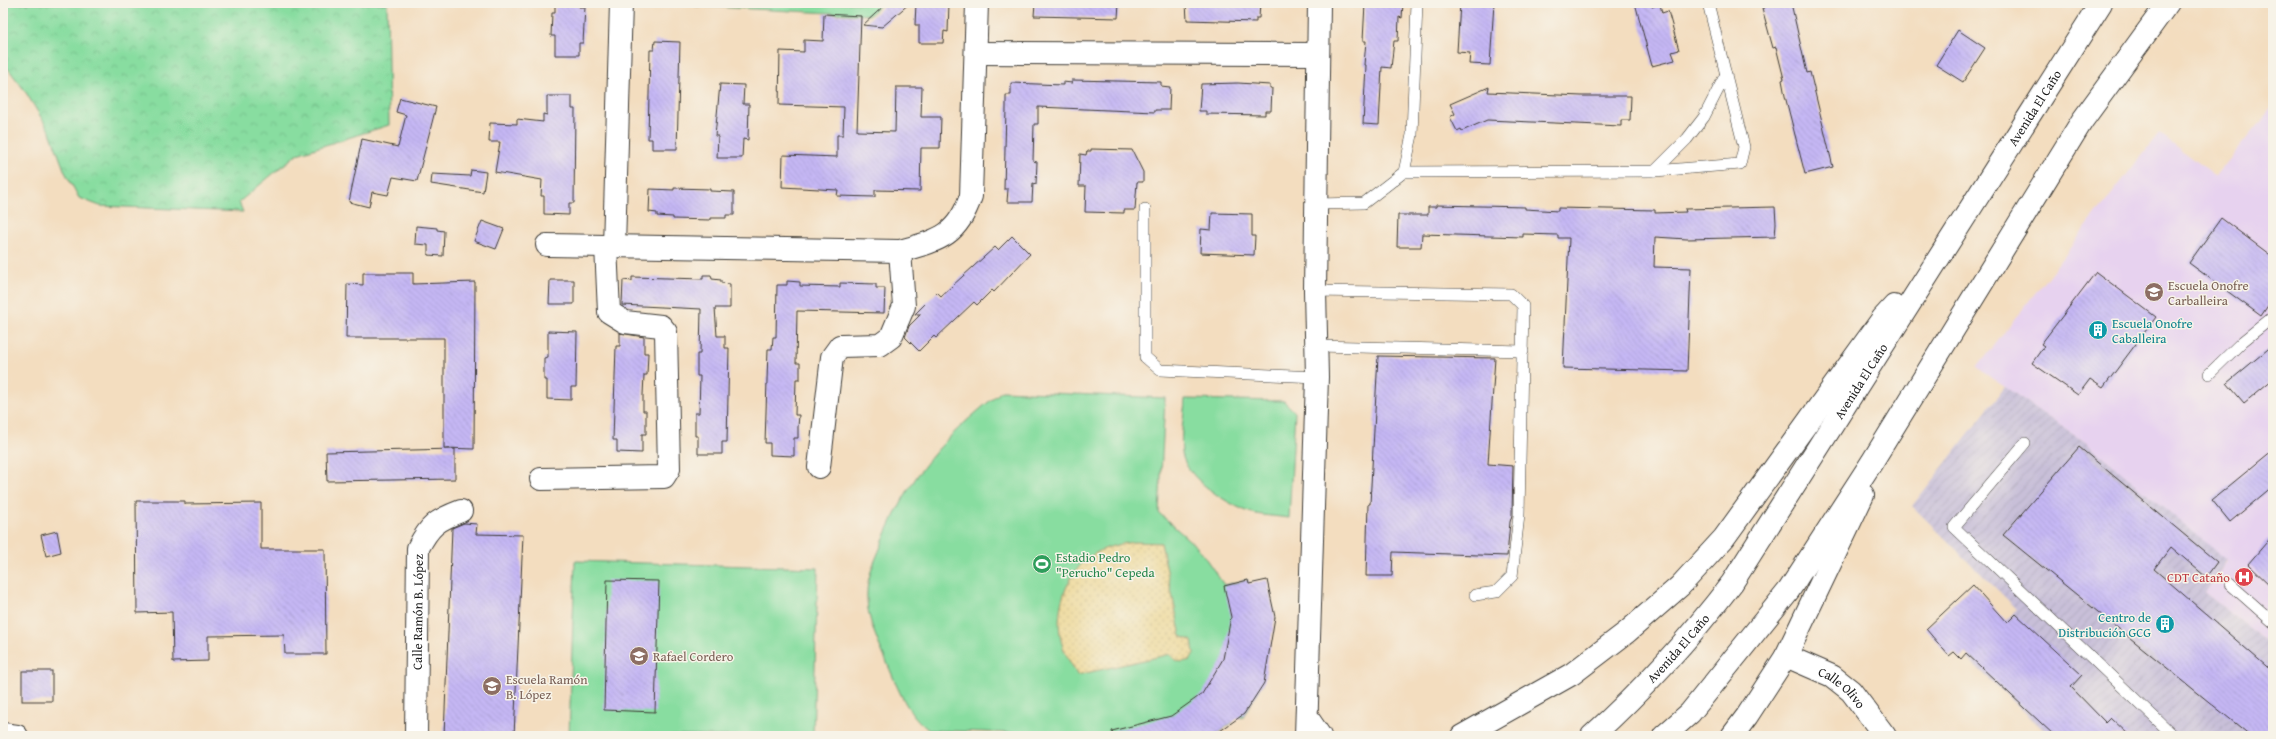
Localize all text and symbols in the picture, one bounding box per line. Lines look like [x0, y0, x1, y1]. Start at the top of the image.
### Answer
street label: Avenida El Caño [2004, 66, 2066, 150]
place label: Escuela Onofre Carballeira [2168, 276, 2249, 310]
school or university icon: Escuela Onofre Carballeira [2143, 281, 2165, 303]
place label: Escuela Onofre Caballeira [2112, 314, 2193, 348]
building icon: Escuela Onofre Caballeira [2087, 319, 2109, 341]
street label: Avenida El Caño [1830, 339, 1892, 423]
place label: Estadio Pedro "Perucho" Cepeda [1056, 548, 1155, 582]
sports icon: Estadio Pedro "Perucho" Cepeda [1031, 553, 1053, 575]
street label: Calle Ramón B. López [408, 554, 428, 670]
hospital icon: CDT Cataño [2233, 566, 2255, 588]
place label: CDT Cataño [2167, 568, 2230, 587]
place label: Centro de Distribución GCG [2058, 608, 2151, 642]
street label: Avenida El Caño [1642, 609, 1714, 687]
building icon: Centro de Distribución GCG [2154, 613, 2176, 635]
school or university icon: Rafael Cordero [628, 645, 650, 667]
place label: Rafael Cordero [653, 647, 734, 666]
street label: Calle Olivo [1815, 662, 1870, 713]
place label: Escuela Ramón B. López [506, 670, 588, 704]
school or university icon: Escuela Ramón B. López [481, 675, 503, 697]

